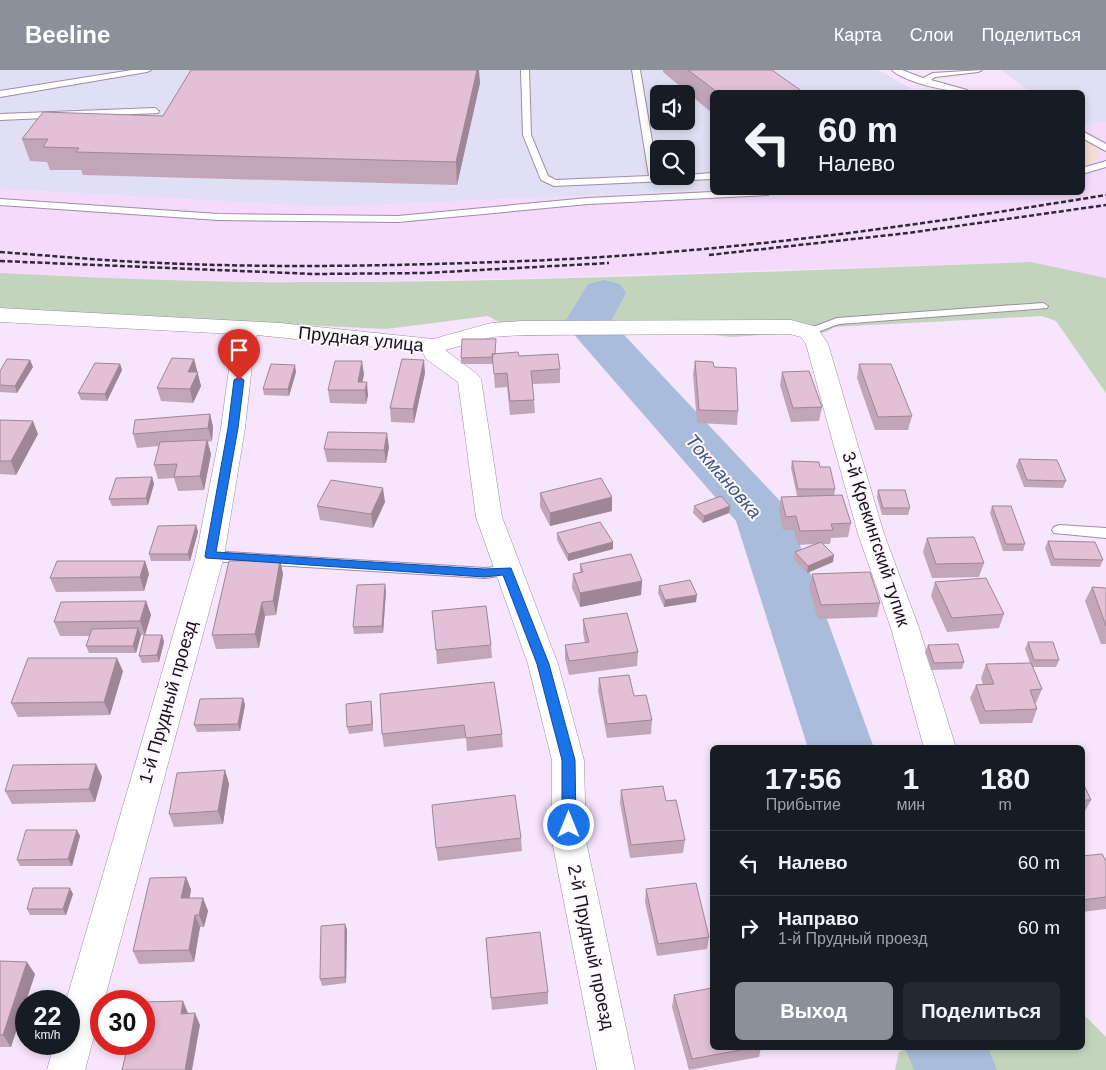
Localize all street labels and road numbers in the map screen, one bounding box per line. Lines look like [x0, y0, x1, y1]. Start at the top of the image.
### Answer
street label: Прудная улица [297, 322, 426, 356]
street label: 3-й Крекингский тупик [838, 449, 914, 629]
street label: 1-й Прудный проезд [135, 618, 201, 786]
street label: 2-й Прудный проезд [564, 863, 618, 1032]

